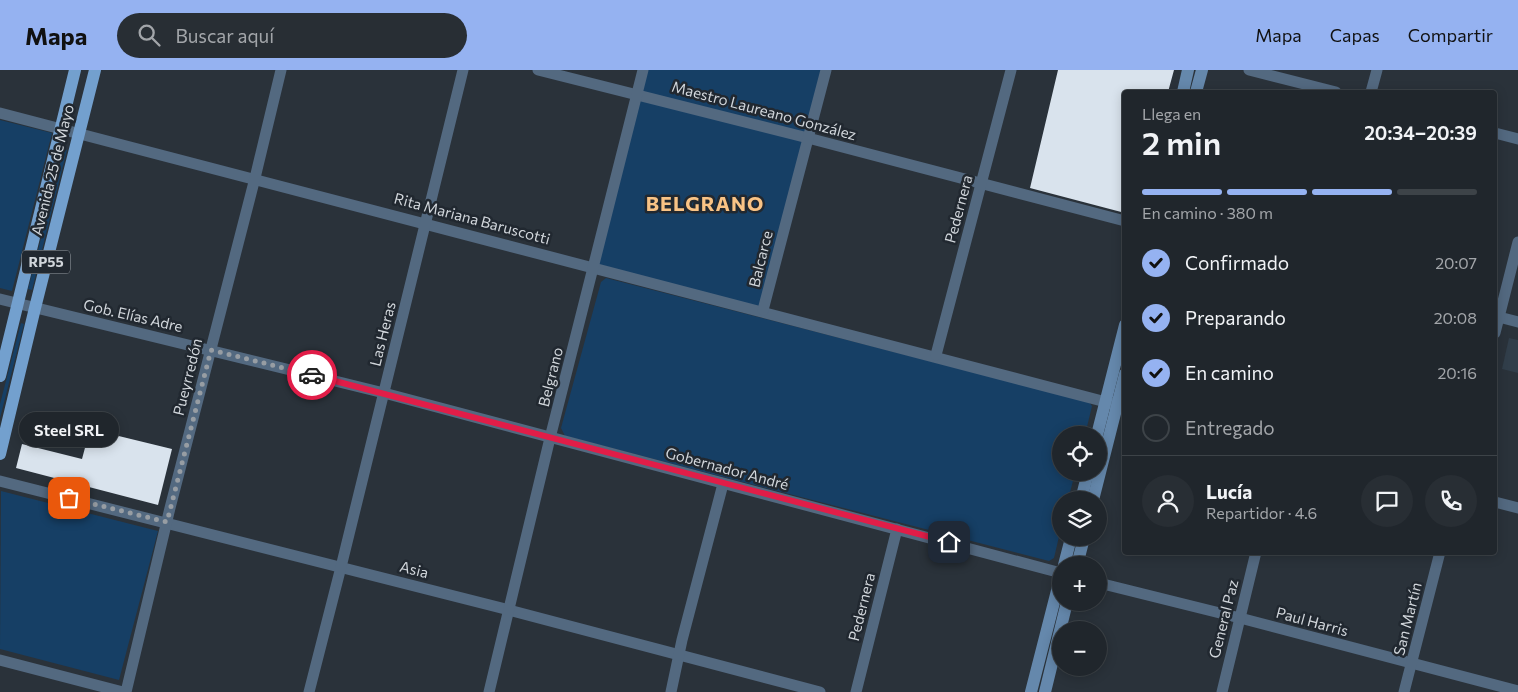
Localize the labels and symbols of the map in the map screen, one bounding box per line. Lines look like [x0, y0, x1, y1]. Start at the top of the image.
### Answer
street label: Maestro Laureano González [670, 77, 858, 143]
street label: Avenida 25 de Mayo [27, 102, 77, 237]
street label: Pedernera [940, 173, 976, 245]
street label: Rita Mariana Baruscotti [392, 189, 552, 248]
district label: BELGRANO [646, 191, 764, 215]
street label: Balcarce [744, 229, 776, 289]
road number: RP55 [22, 250, 70, 273]
street label: Gob. Elías Adre [82, 295, 185, 335]
street label: Las Heras [365, 299, 399, 368]
street label: Pueyrredón [169, 336, 205, 417]
street label: Belgrano [534, 345, 566, 408]
courier [287, 350, 337, 400]
callout: Steel SRL [19, 413, 119, 448]
street label: Gobernador André [664, 443, 791, 493]
pin [48, 477, 90, 519]
pin [928, 521, 970, 563]
street label: Asia [398, 557, 430, 581]
street label: Pedernera [844, 571, 878, 643]
street label: General Paz [1205, 578, 1241, 660]
street label: San Martín [1389, 580, 1425, 657]
street label: Paul Harris [1274, 603, 1351, 639]

